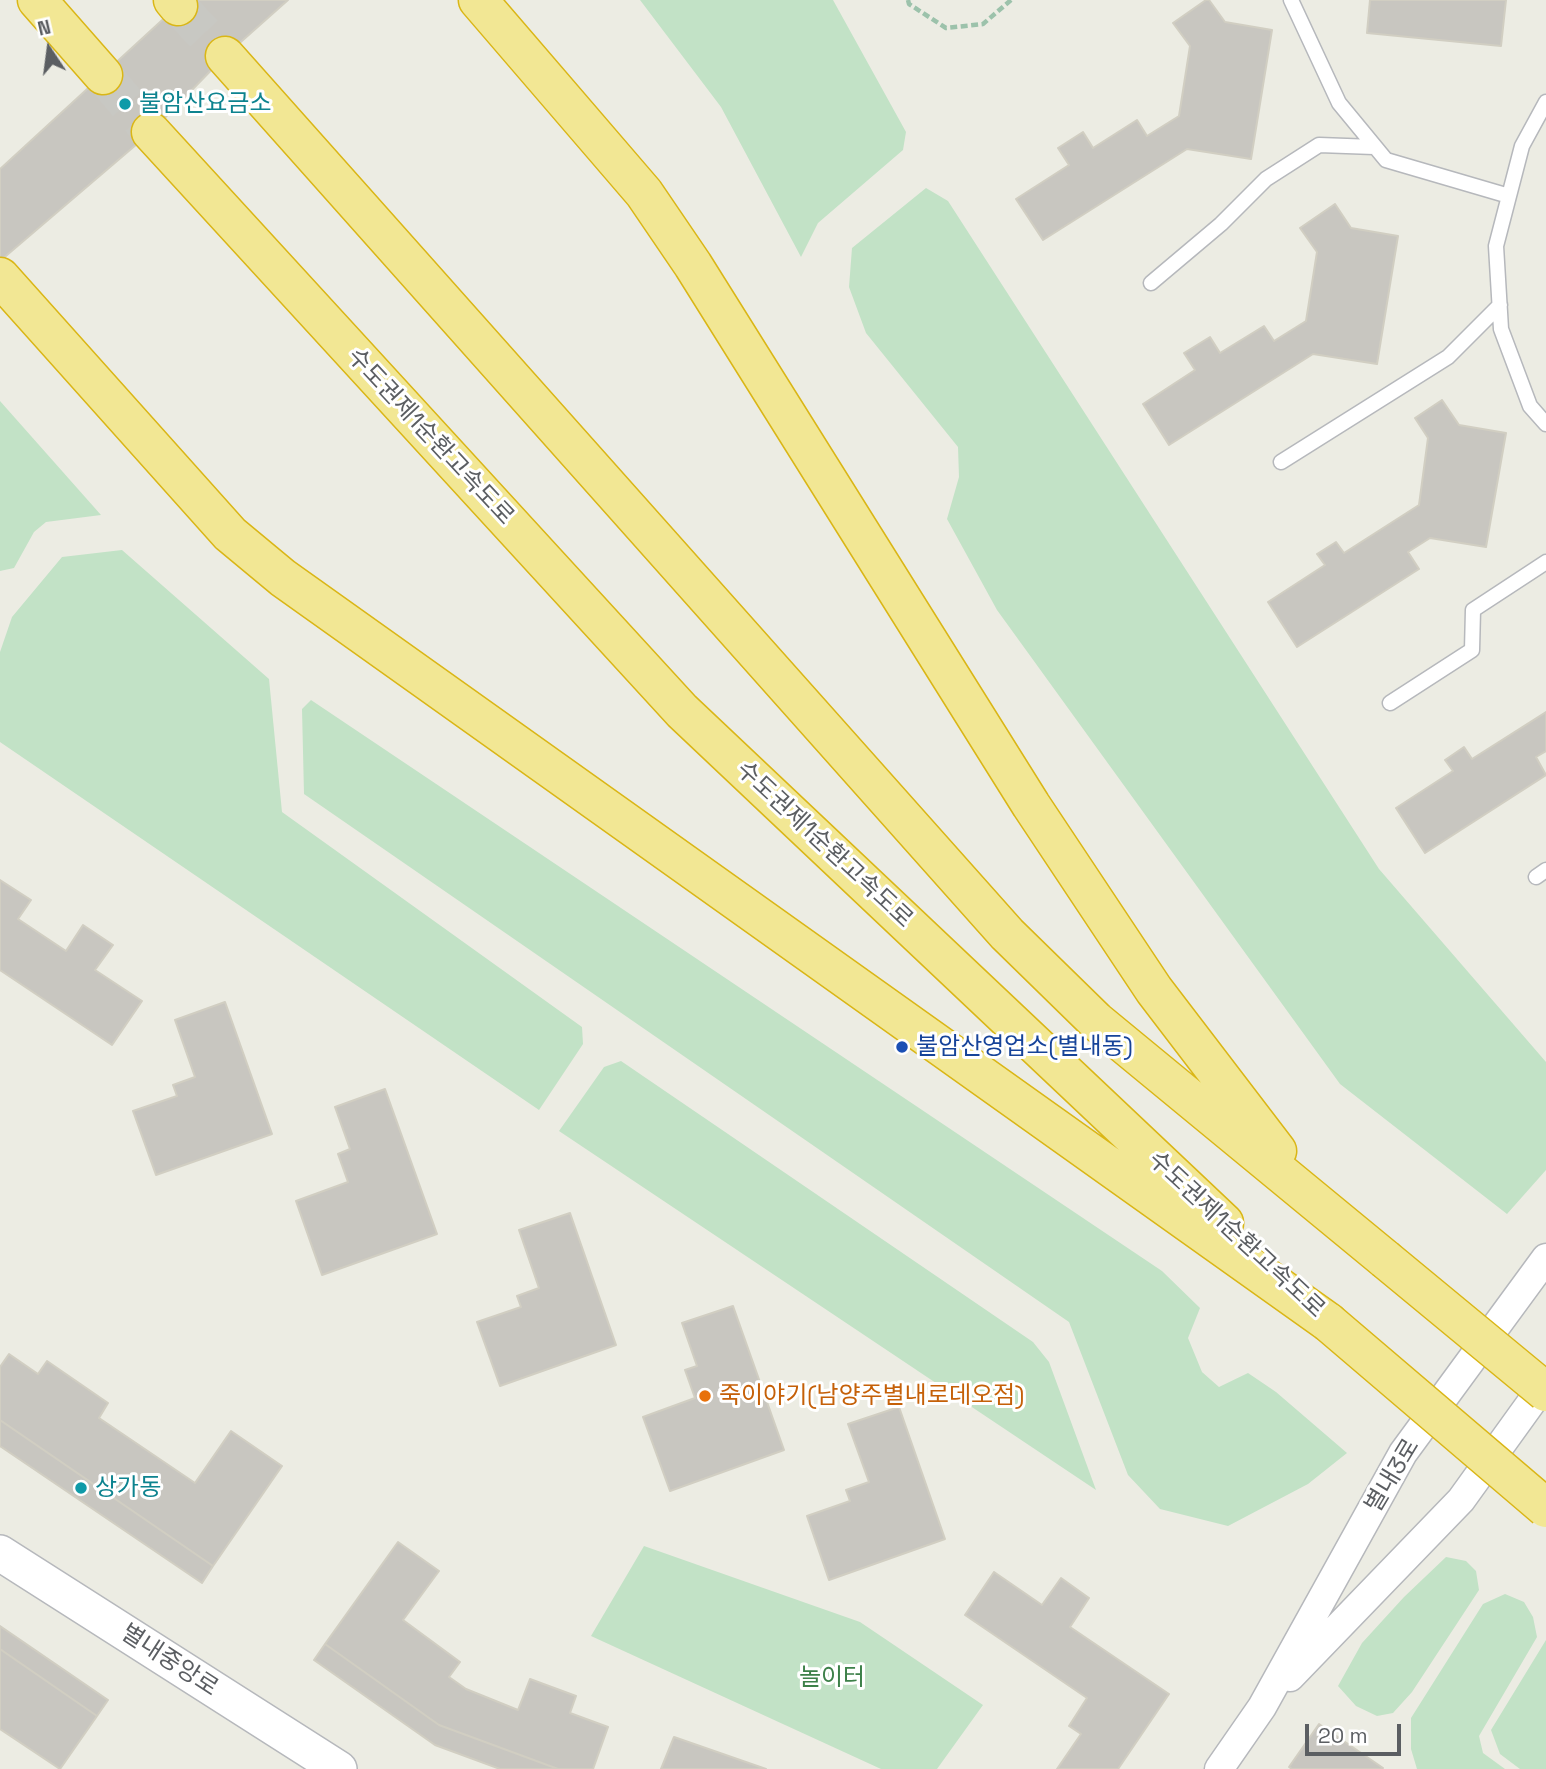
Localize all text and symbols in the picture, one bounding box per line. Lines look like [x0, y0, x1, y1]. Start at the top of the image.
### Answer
north arrow [14, 14, 84, 84]
text: N [35, 14, 53, 42]
place label: 불암산요금소 [139, 90, 271, 118]
marker: 불암산요금소 [117, 96, 133, 112]
street label: 수도권제1순환고속도로 [341, 343, 519, 531]
street label: 수도권제1순환고속도로 [730, 756, 918, 934]
place label: 불암산영업소(별내동) [916, 1033, 1133, 1061]
marker: 불암산영업소(별내동) [894, 1039, 910, 1055]
street label: 수도권제1순환고속도로 [1142, 1146, 1330, 1324]
place label: 죽이야기(남양주별내로데오점) [719, 1382, 1024, 1410]
marker: 죽이야기(남양주별내로데오점) [697, 1388, 713, 1404]
street label: 별내3로 [1360, 1434, 1426, 1518]
place label: 상가동 [95, 1474, 161, 1502]
marker: 상가동 [73, 1480, 89, 1496]
street label: 별내중앙로 [115, 1619, 223, 1703]
park label: 놀이터 [799, 1664, 865, 1692]
scale bar [1308, 1710, 1404, 1754]
text: 20 m [1318, 1722, 1368, 1749]

